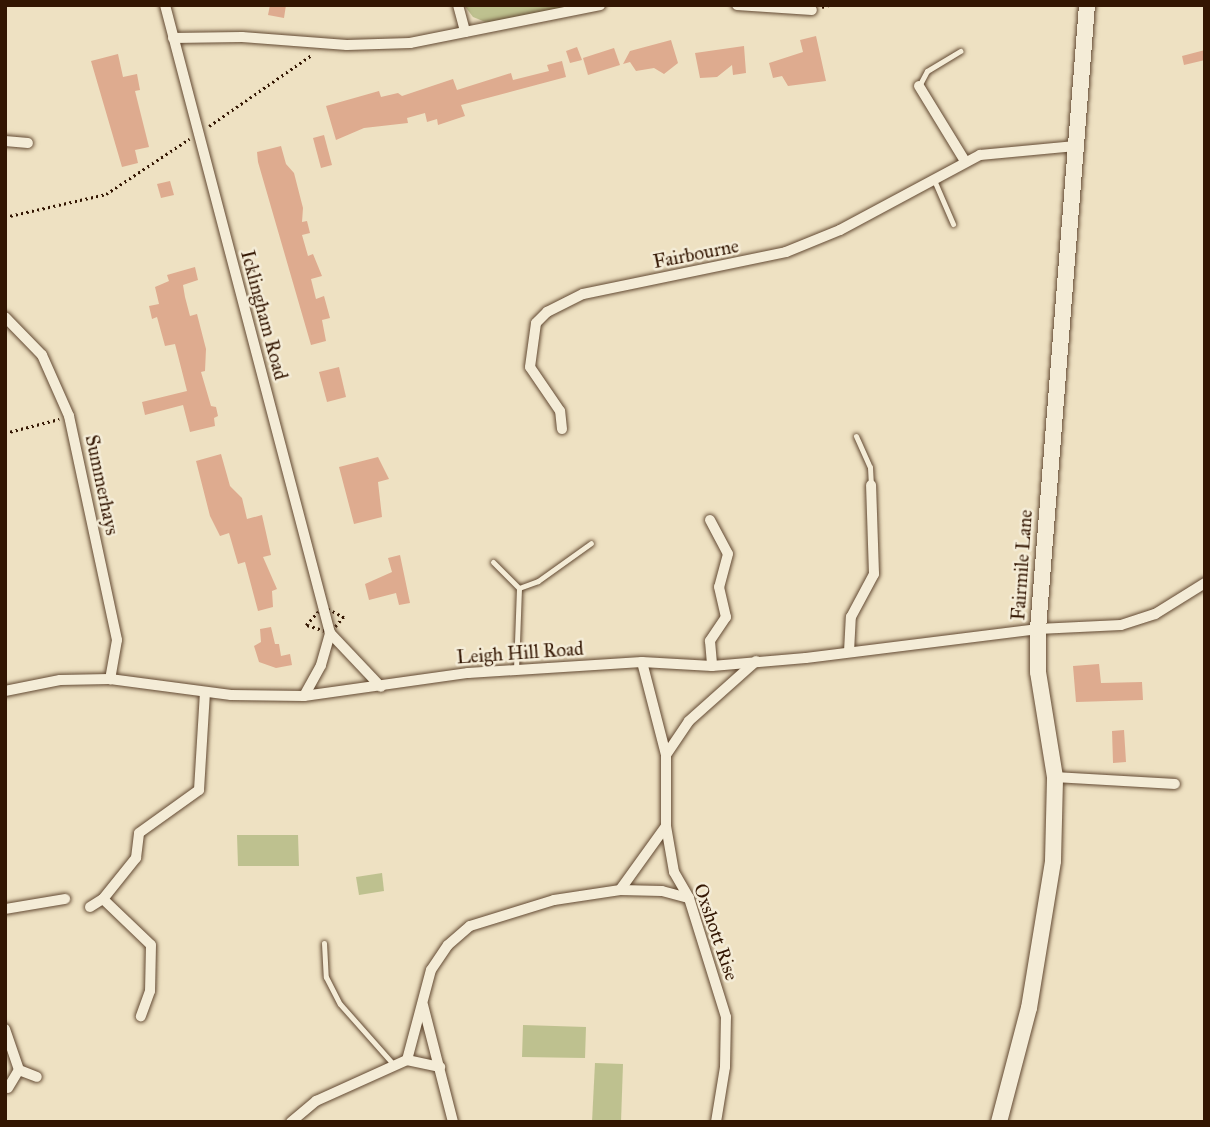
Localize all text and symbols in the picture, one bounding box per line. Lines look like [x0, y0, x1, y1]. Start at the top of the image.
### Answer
street label: Fairbourne [651, 235, 741, 273]
street label: Icklingham Road [236, 248, 292, 382]
street label: Summerhays [80, 433, 124, 537]
street label: Fairmile Lane [1007, 509, 1037, 621]
street label: Leigh Hill Road [456, 637, 584, 669]
street label: Oxshott Rise [689, 881, 743, 983]

